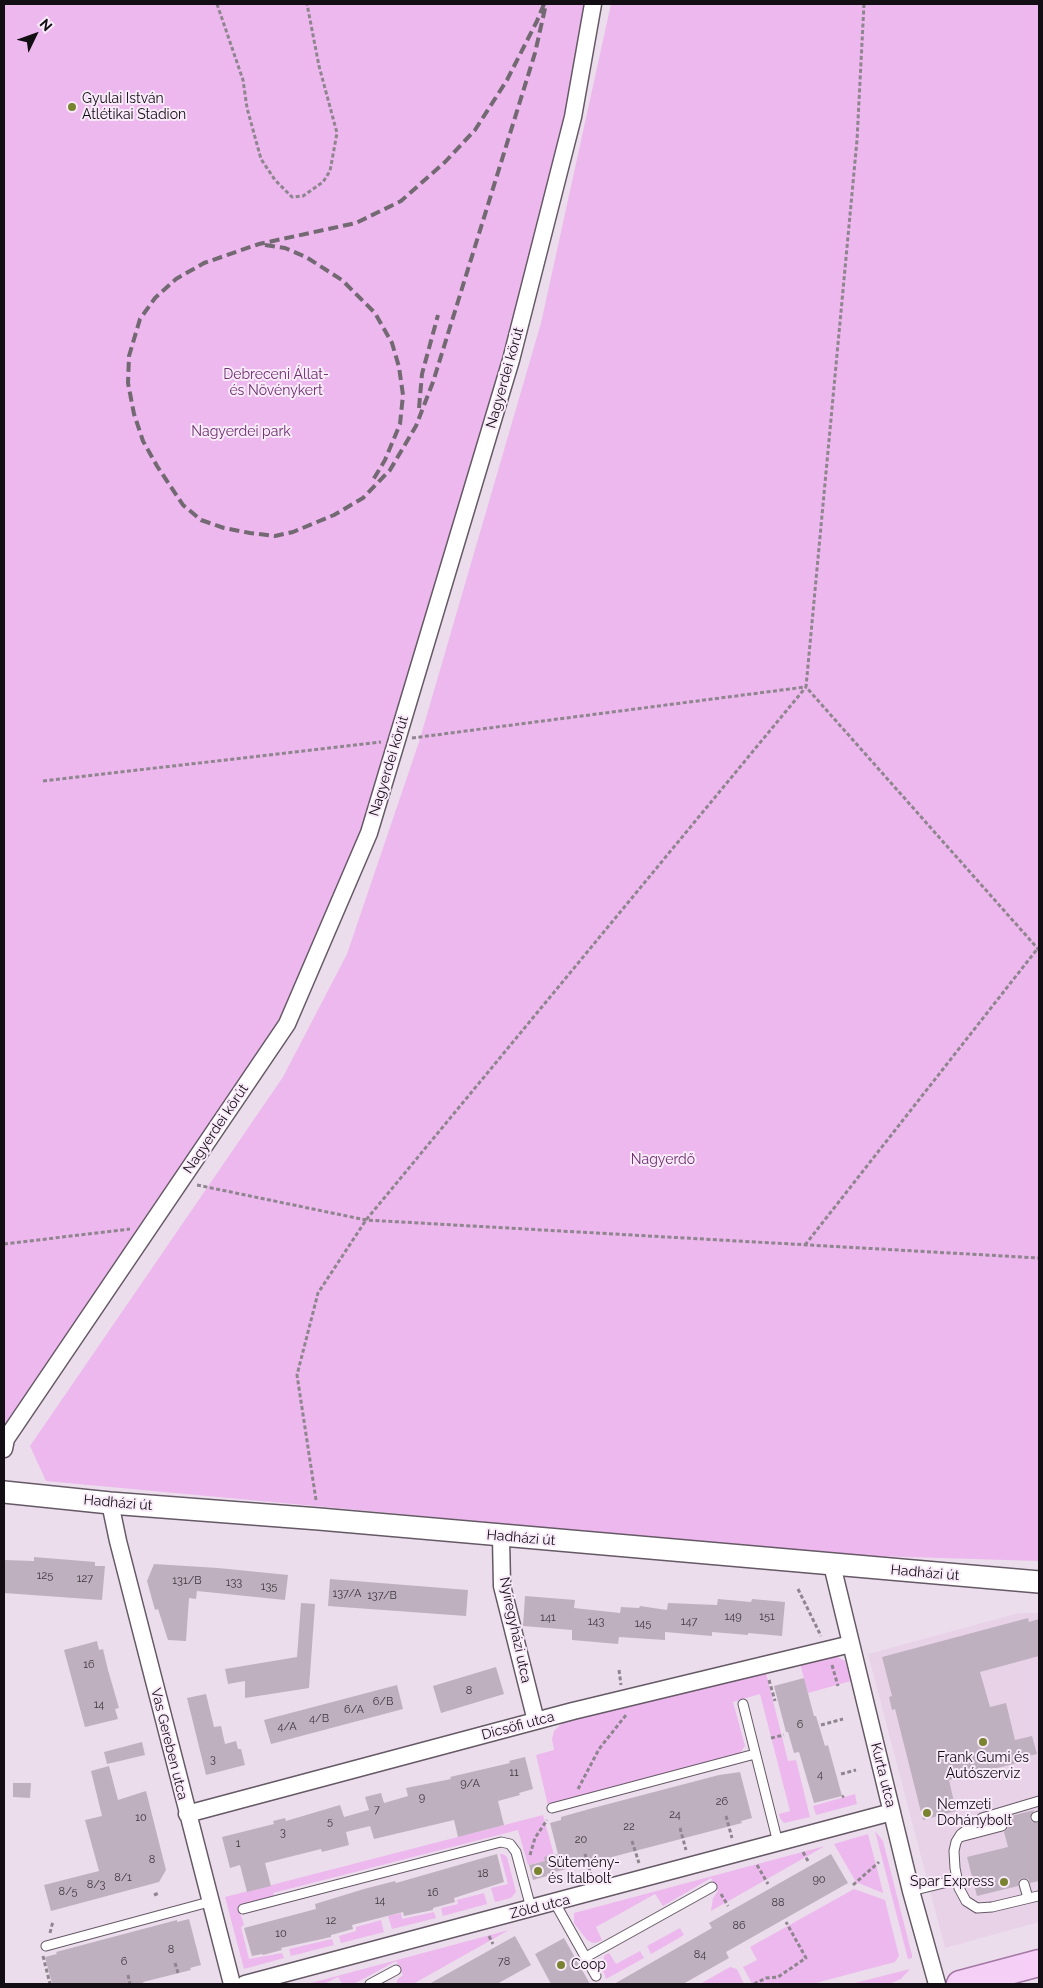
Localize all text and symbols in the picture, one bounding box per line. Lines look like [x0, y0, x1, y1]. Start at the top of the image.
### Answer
north arrow [10, 10, 60, 60]
text: N [37, 16, 56, 34]
place label: Gyulai István Atlétikai Stadion [82, 91, 186, 124]
marker: Gyulai István Atlétikai Stadion [66, 101, 78, 113]
street label: Nagyerdei körút [483, 326, 527, 430]
park label: Debreceni Állat- és Növénykert [223, 367, 329, 400]
park label: Nagyerdei park [191, 424, 291, 440]
street label: Nagyerdei körút [366, 714, 412, 818]
street label: Nagyerdei körút [180, 1081, 252, 1177]
park label: Nagyerdő [631, 1152, 695, 1168]
street label: Hadházi út [83, 1492, 153, 1514]
street label: Hadházi út [486, 1527, 556, 1549]
street label: Hadházi út [890, 1562, 960, 1584]
house number: 125 [37, 1569, 53, 1583]
house number: 127 [77, 1572, 93, 1586]
house number: 131/B [172, 1574, 202, 1588]
street label: Nyíregyházi utca [496, 1575, 534, 1685]
house number: 133 [226, 1576, 242, 1590]
house number: 135 [261, 1580, 277, 1594]
house number: 137/A [333, 1587, 361, 1601]
house number: 137/B [367, 1589, 397, 1603]
house number: 149 [724, 1610, 742, 1624]
house number: 151 [759, 1610, 775, 1624]
house number: 141 [540, 1611, 556, 1625]
house number: 143 [588, 1615, 604, 1629]
house number: 147 [681, 1615, 697, 1629]
house number: 145 [635, 1617, 651, 1631]
house number: 16 [83, 1658, 95, 1672]
house number: 8 [466, 1684, 472, 1698]
street label: Vas Gereben utca [147, 1686, 191, 1802]
house number: 6/B [373, 1695, 393, 1709]
house number: 14 [94, 1698, 104, 1712]
house number: 6/A [344, 1703, 364, 1717]
street label: Dicsőfi utca [480, 1708, 556, 1744]
house number: 4/B [309, 1712, 329, 1726]
house number: 6 [797, 1718, 803, 1732]
house number: 4/A [277, 1720, 297, 1734]
marker: Frank Gumi és Autószerviz [977, 1736, 989, 1748]
street label: Kurta utca [867, 1741, 899, 1809]
place label: Frank Gumi és Autószerviz [937, 1750, 1029, 1782]
house number: 3 [210, 1753, 216, 1767]
house number: 11 [509, 1766, 519, 1780]
house number: 4 [817, 1768, 823, 1782]
house number: 9/A [460, 1777, 480, 1791]
house number: 9 [419, 1791, 425, 1805]
house number: 26 [716, 1795, 728, 1809]
place label: Nemzeti Dohánybolt [937, 1797, 1012, 1830]
house number: 7 [374, 1803, 380, 1817]
marker: Nemzeti Dohánybolt [921, 1807, 933, 1819]
house number: 24 [669, 1808, 681, 1822]
house number: 10 [135, 1811, 147, 1825]
house number: 5 [327, 1815, 333, 1829]
house number: 22 [623, 1820, 635, 1834]
house number: 3 [280, 1826, 286, 1840]
house number: 20 [575, 1833, 587, 1847]
house number: 1 [236, 1837, 240, 1851]
house number: 8 [149, 1853, 155, 1867]
place label: Sütemény- és Italbolt [548, 1855, 620, 1888]
marker: Sütemény- és Italbolt [532, 1865, 544, 1877]
house number: 18 [477, 1867, 489, 1881]
house number: 8/1 [114, 1871, 132, 1885]
house number: 90 [812, 1873, 826, 1887]
place label: Spar Express [910, 1874, 994, 1890]
marker: Spar Express [998, 1876, 1010, 1888]
house number: 8/3 [87, 1878, 105, 1892]
house number: 8/5 [59, 1885, 77, 1899]
house number: 16 [427, 1886, 439, 1900]
street label: Zöld utca [508, 1891, 572, 1923]
house number: 14 [375, 1894, 385, 1908]
house number: 88 [771, 1896, 785, 1910]
house number: 12 [326, 1914, 336, 1928]
house number: 86 [732, 1919, 746, 1933]
house number: 10 [275, 1927, 287, 1941]
house number: 8 [168, 1943, 174, 1957]
house number: 84 [694, 1948, 706, 1962]
house number: 6 [121, 1955, 127, 1969]
house number: 78 [498, 1955, 510, 1969]
place label: Coop [571, 1957, 606, 1973]
marker: Coop [555, 1959, 567, 1971]

